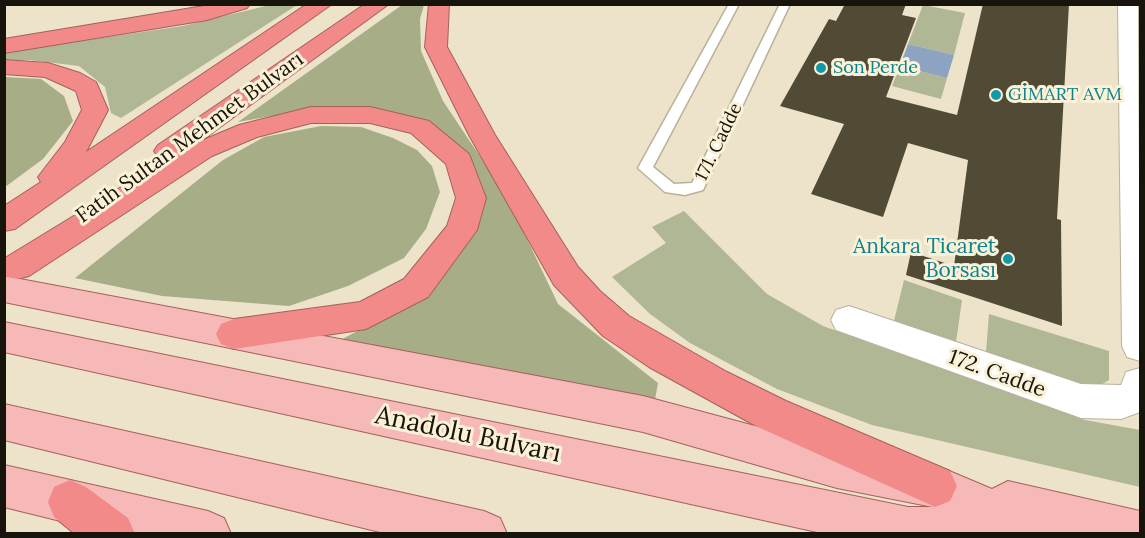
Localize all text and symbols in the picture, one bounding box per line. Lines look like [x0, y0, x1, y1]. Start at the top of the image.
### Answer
street label: Fatih Sultan Mehmet Bulvarı [71, 47, 309, 229]
place label: Son Perde [833, 57, 918, 79]
marker: Son Perde [814, 61, 828, 75]
place label: GİMART AVM [1008, 84, 1122, 106]
marker: GİMART AVM [989, 88, 1003, 102]
street label: 171. Cadde [691, 100, 747, 184]
place label: Ankara Ticaret Borsası [853, 234, 996, 284]
marker: Ankara Ticaret Borsası [1001, 252, 1015, 266]
street label: 172. Cadde [945, 345, 1049, 403]
street label: Anadolu Bulvarı [372, 400, 564, 470]

